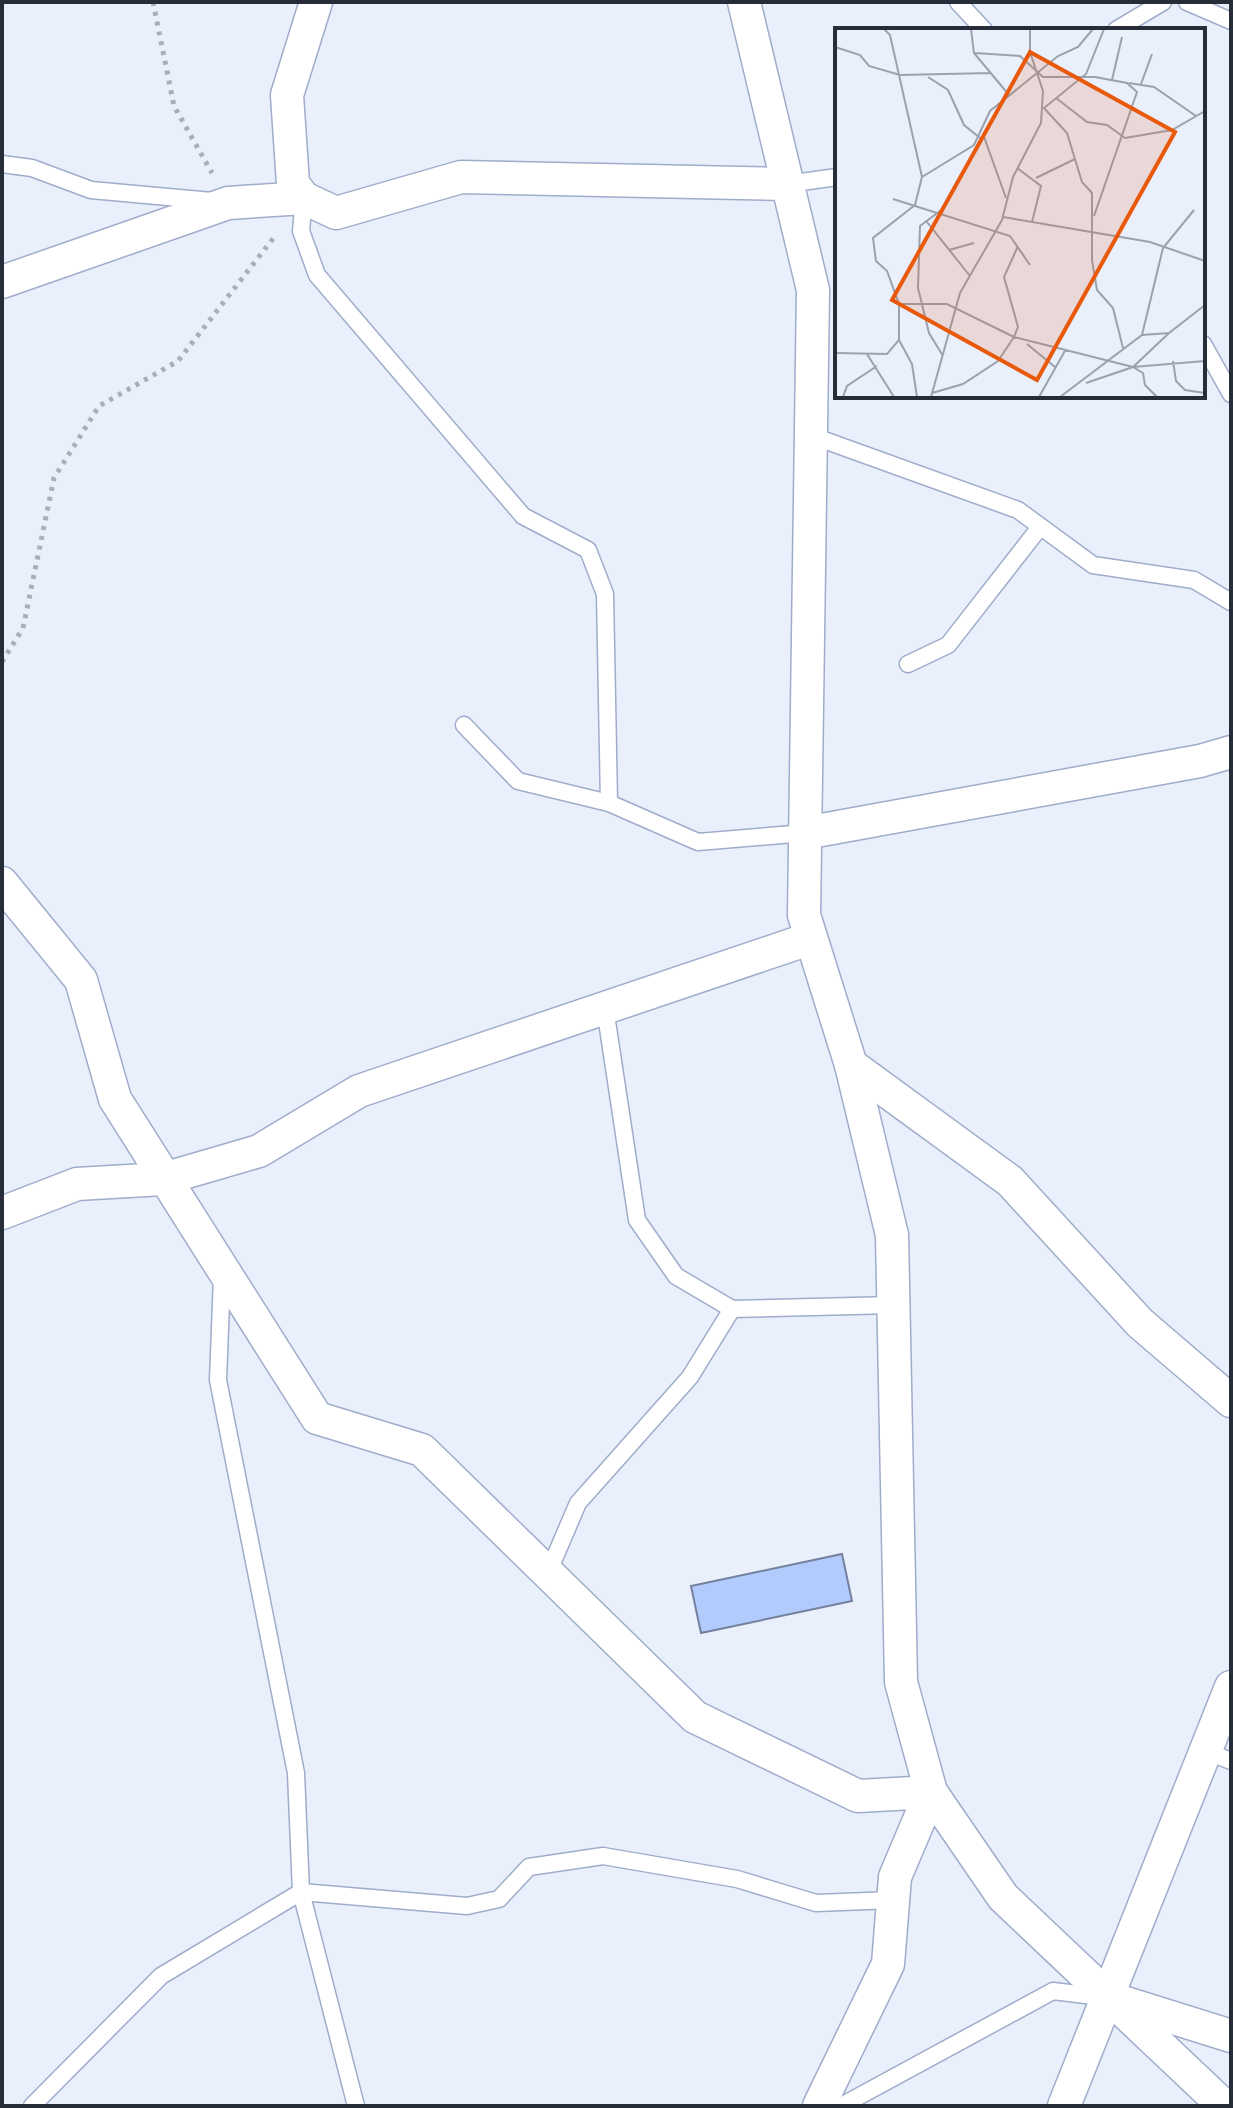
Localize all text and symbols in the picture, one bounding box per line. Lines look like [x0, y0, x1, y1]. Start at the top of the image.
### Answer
inset map [835, 28, 1205, 398]

